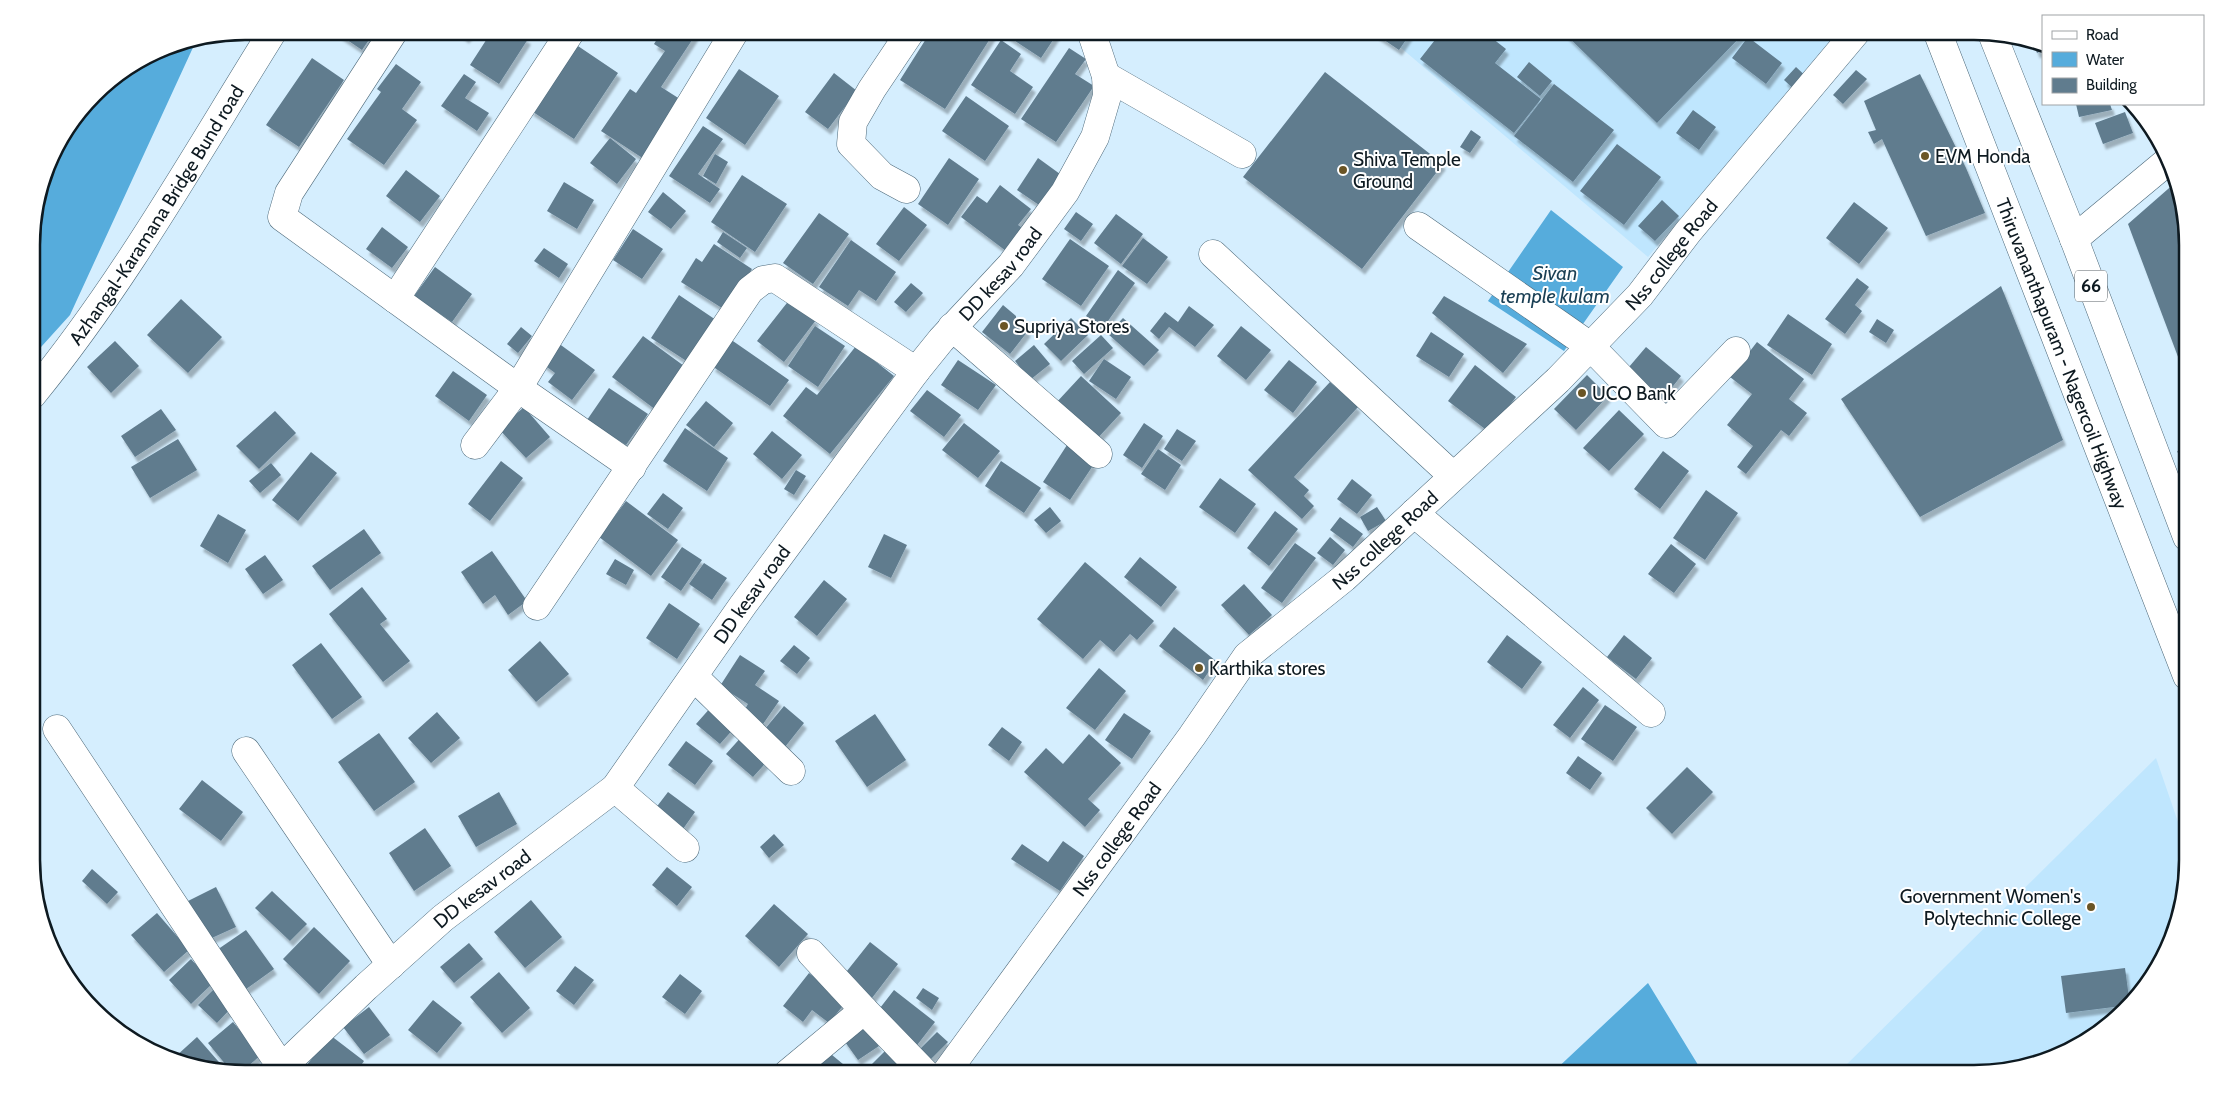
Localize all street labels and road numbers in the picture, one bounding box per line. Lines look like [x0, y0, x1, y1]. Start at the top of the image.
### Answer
street label: Azhangal-Karamana Bridge Bund road [64, 81, 249, 349]
street label: Nss college Road [1621, 195, 1723, 315]
street label: Thiruvananthapuram - Nagercoil Highway [1991, 195, 2132, 513]
street label: DD kesav road [954, 223, 1047, 326]
road number: 66 [2075, 270, 2107, 302]
street label: Nss college Road [1328, 486, 1443, 595]
street label: DD kesav road [709, 541, 795, 648]
street label: Nss college Road [1068, 778, 1166, 901]
street label: DD kesav road [429, 845, 535, 933]

